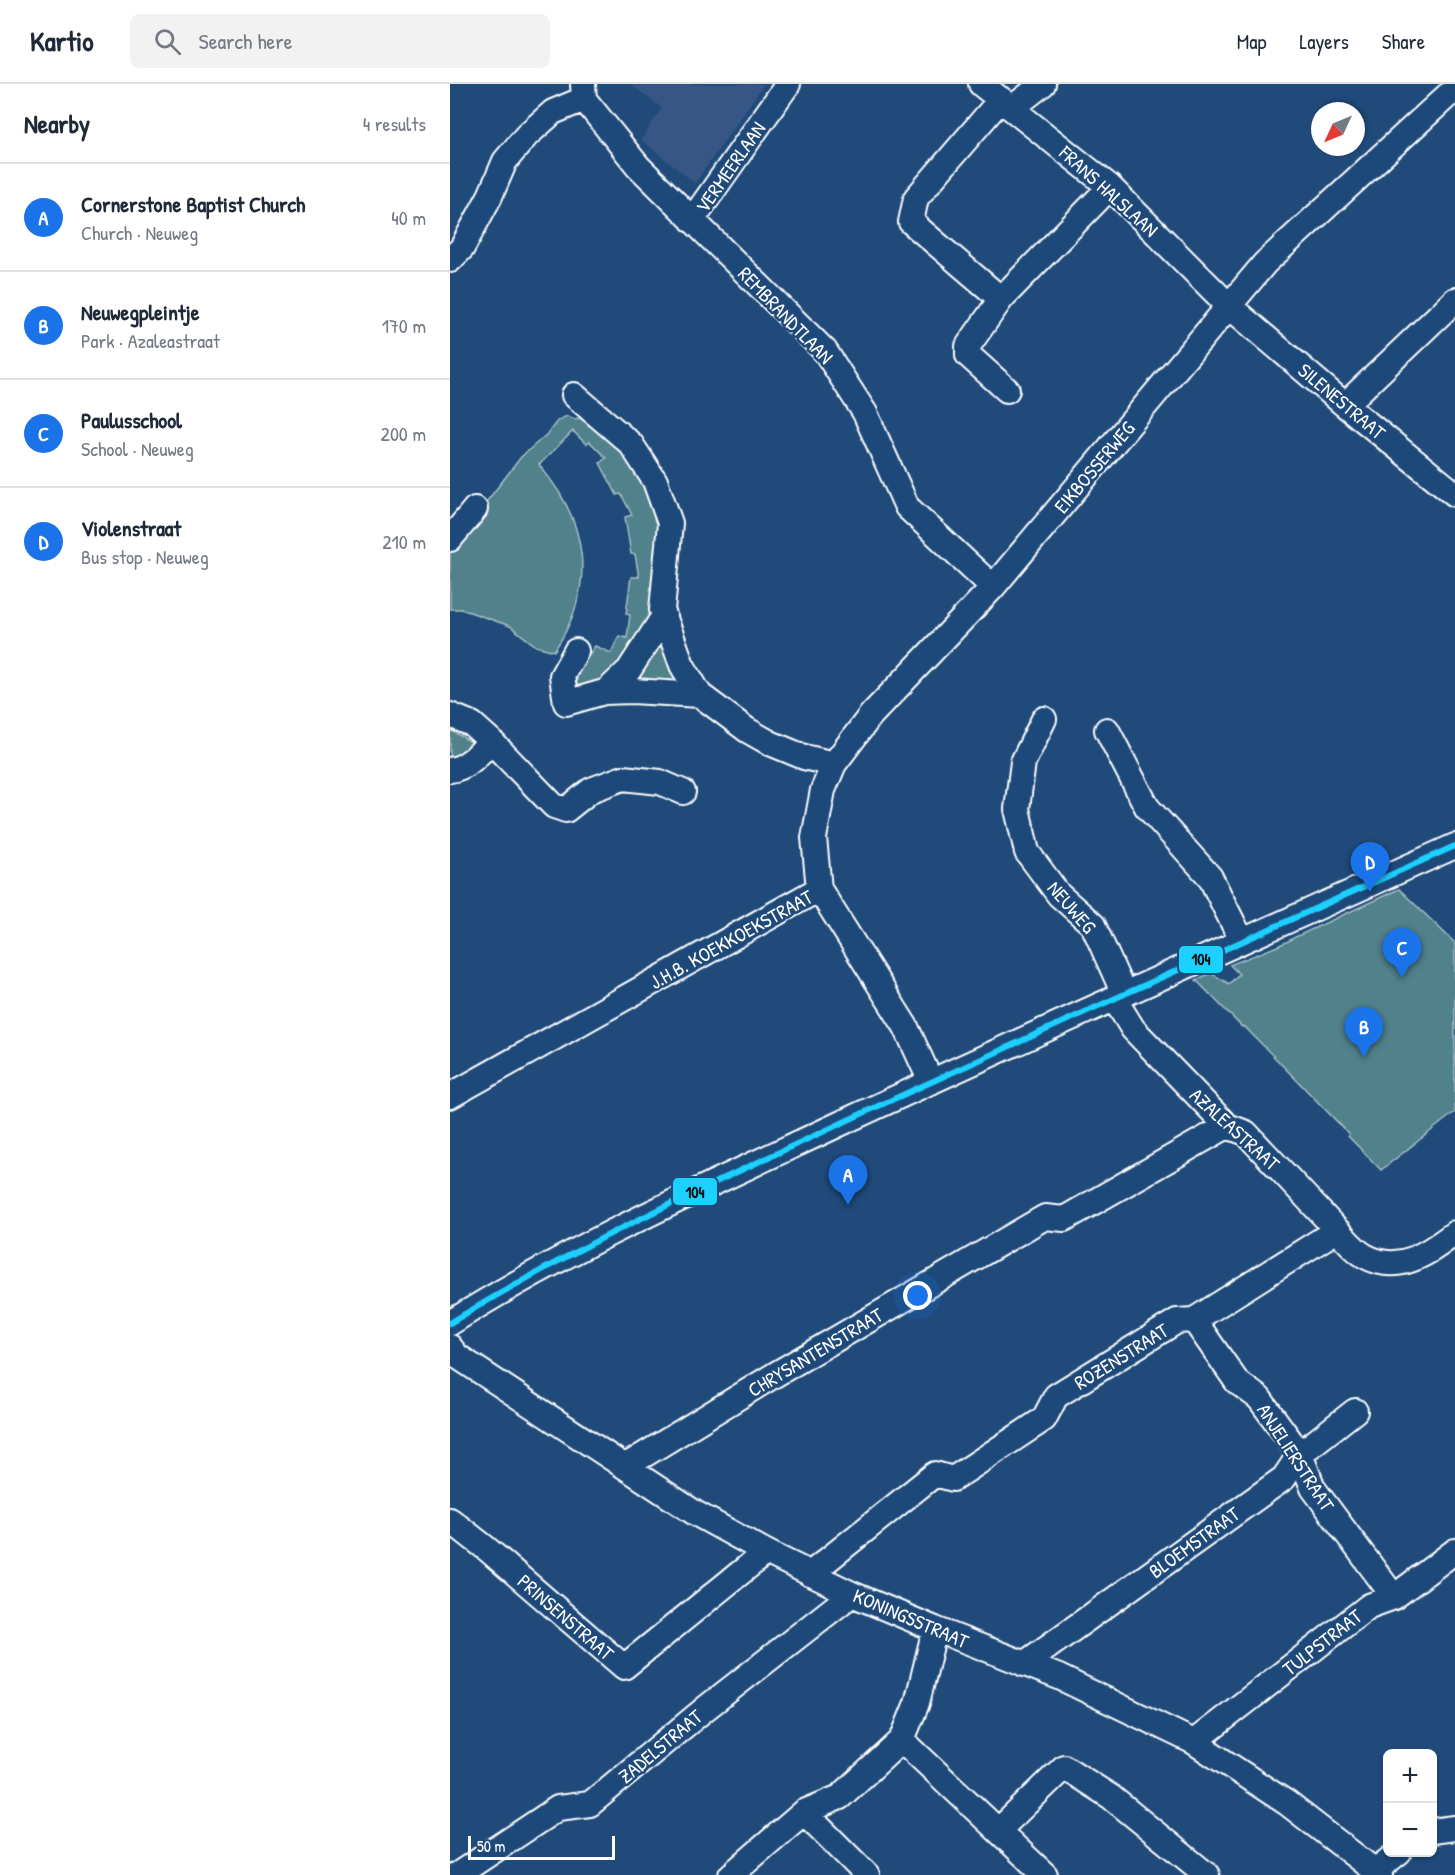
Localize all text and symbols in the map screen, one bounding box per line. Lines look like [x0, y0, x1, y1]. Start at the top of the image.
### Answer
search box [130, 14, 550, 68]
text: Kartio [30, 22, 94, 60]
icon: search [151, 25, 184, 58]
text: Search here [199, 26, 293, 56]
text: Map [1237, 27, 1266, 56]
text: Layers [1299, 27, 1349, 56]
text: Share [1382, 27, 1425, 56]
north arrow [1311, 102, 1365, 156]
text: Nearby [24, 106, 90, 141]
text: 4 results [363, 110, 426, 137]
street label: VERMEERLAAN [689, 116, 771, 218]
street label: FRANS HALSLAAN [1053, 139, 1164, 243]
text: Cornerstone Baptist Church [81, 189, 305, 219]
text: A [39, 204, 48, 231]
text: 40 m [391, 204, 426, 231]
text: Church · Neuweg [81, 219, 198, 246]
street label: REMBRANDTLAAN [733, 260, 839, 370]
text: Neuwegpleintje [81, 297, 199, 327]
text: B [38, 312, 49, 339]
text: 170 m [382, 312, 426, 339]
text: Park · Azaleastraat [81, 327, 220, 354]
street label: SILENESTRAAT [1293, 357, 1392, 446]
text: Paulusschool [81, 405, 182, 435]
street label: EIKBOSSERWEG [1048, 415, 1141, 519]
text: C [38, 420, 49, 447]
text: 200 m [381, 420, 426, 447]
text: School · Neuweg [81, 435, 194, 462]
text: Violenstraat [81, 513, 181, 543]
text: D [39, 528, 48, 555]
text: 210 m [382, 528, 426, 555]
text: Bus stop · Neuweg [81, 543, 209, 570]
pin: D [1350, 842, 1390, 892]
street label: NEUWEG [1042, 875, 1103, 939]
street label: J.H.B. KOEKKOEKSTRAAT [645, 883, 818, 995]
pin: C [1382, 928, 1422, 978]
line badge: 104 [1178, 945, 1224, 974]
text: 104 [1192, 948, 1210, 970]
pin: B [1344, 1008, 1384, 1057]
street label: AZALEASTRAAT [1184, 1081, 1286, 1177]
pin: A [828, 1156, 868, 1205]
line badge: 104 [672, 1177, 718, 1206]
text: 104 [686, 1181, 704, 1203]
your location [903, 1281, 932, 1310]
street label: CHRYSANTENSTRAAT [742, 1301, 888, 1403]
street label: ROZENSTRAAT [1069, 1316, 1174, 1396]
street label: ANJELIERSTRAAT [1251, 1398, 1341, 1517]
street label: BLOEMSTRAAT [1143, 1500, 1245, 1584]
street label: PRINSENSTRAAT [512, 1568, 620, 1667]
street label: KONINGSSTRAAT [849, 1582, 973, 1655]
street label: TULPSTRAAT [1277, 1602, 1368, 1682]
street label: ZADELSTRAAT [612, 1702, 708, 1789]
map controls [1383, 1749, 1437, 1857]
button: + [1383, 1749, 1437, 1803]
button: − [1383, 1803, 1437, 1857]
scale bar [468, 1833, 615, 1860]
text: 50 m [477, 1835, 506, 1857]

